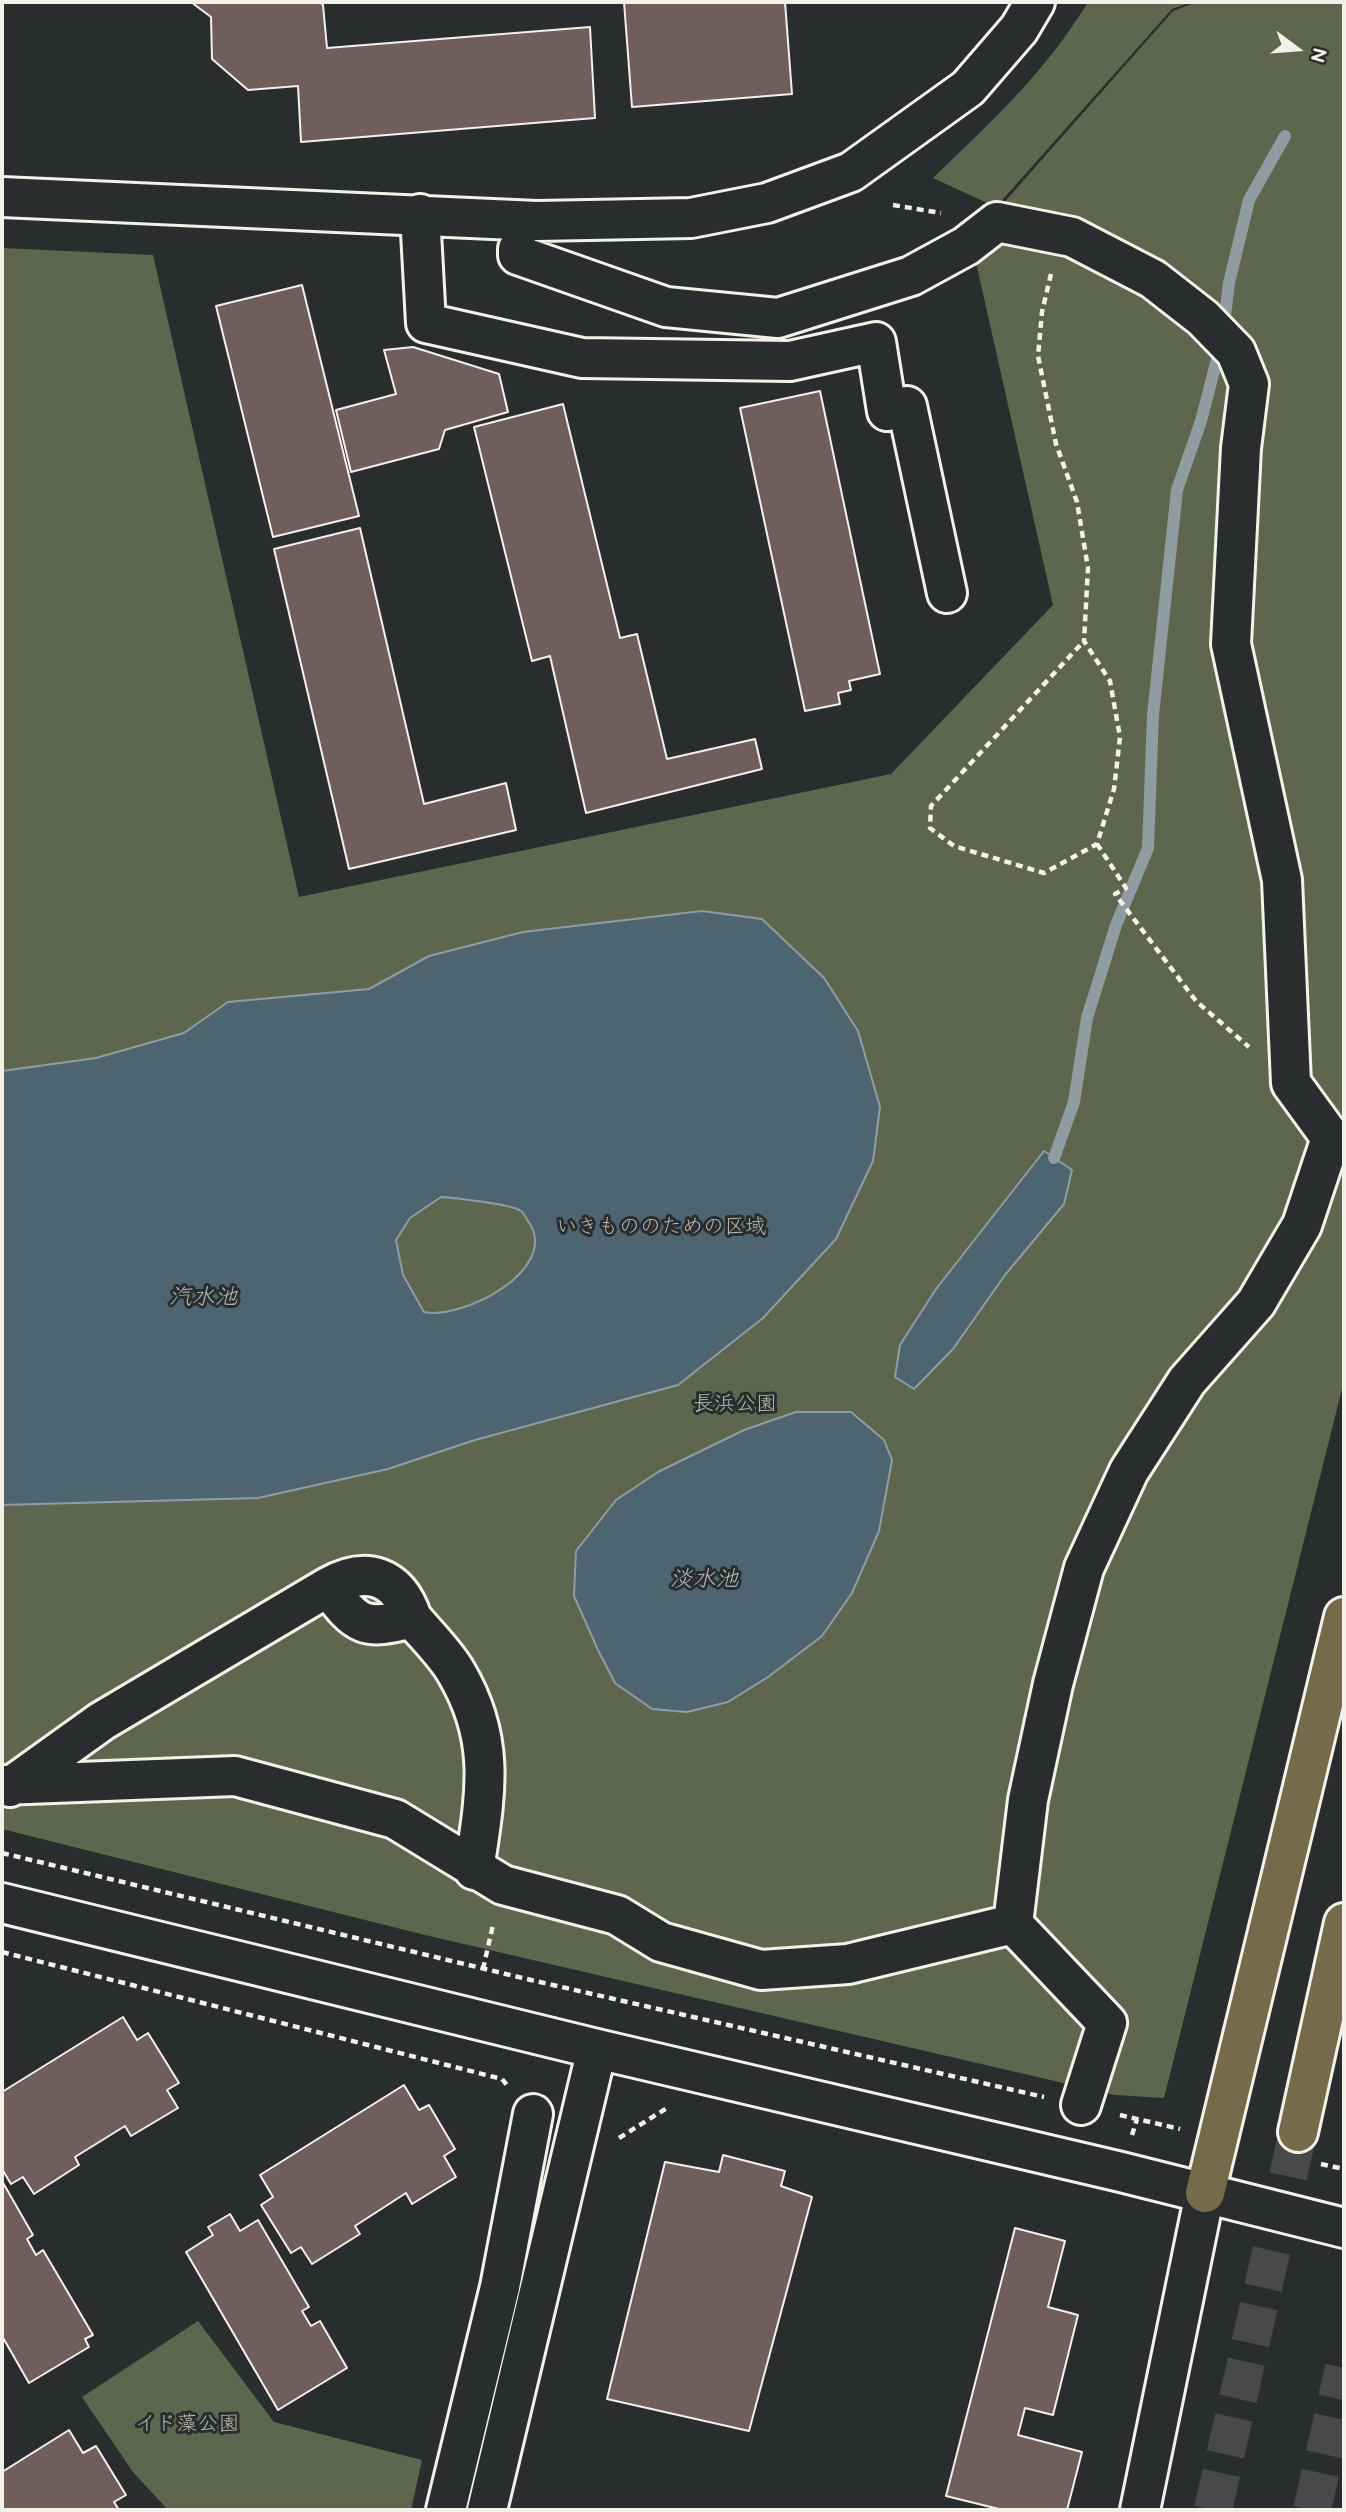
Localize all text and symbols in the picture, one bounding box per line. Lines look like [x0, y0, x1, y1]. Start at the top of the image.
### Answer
north arrow [1262, 14, 1332, 84]
text: N [1305, 45, 1331, 65]
park label: いきもののための区域 [556, 1215, 766, 1241]
water label: 汽水池 [169, 1284, 237, 1312]
park label: 長浜公園 [693, 1392, 777, 1418]
water label: 淡水池 [670, 1566, 738, 1594]
park label: イド藻公園 [135, 2412, 239, 2438]

